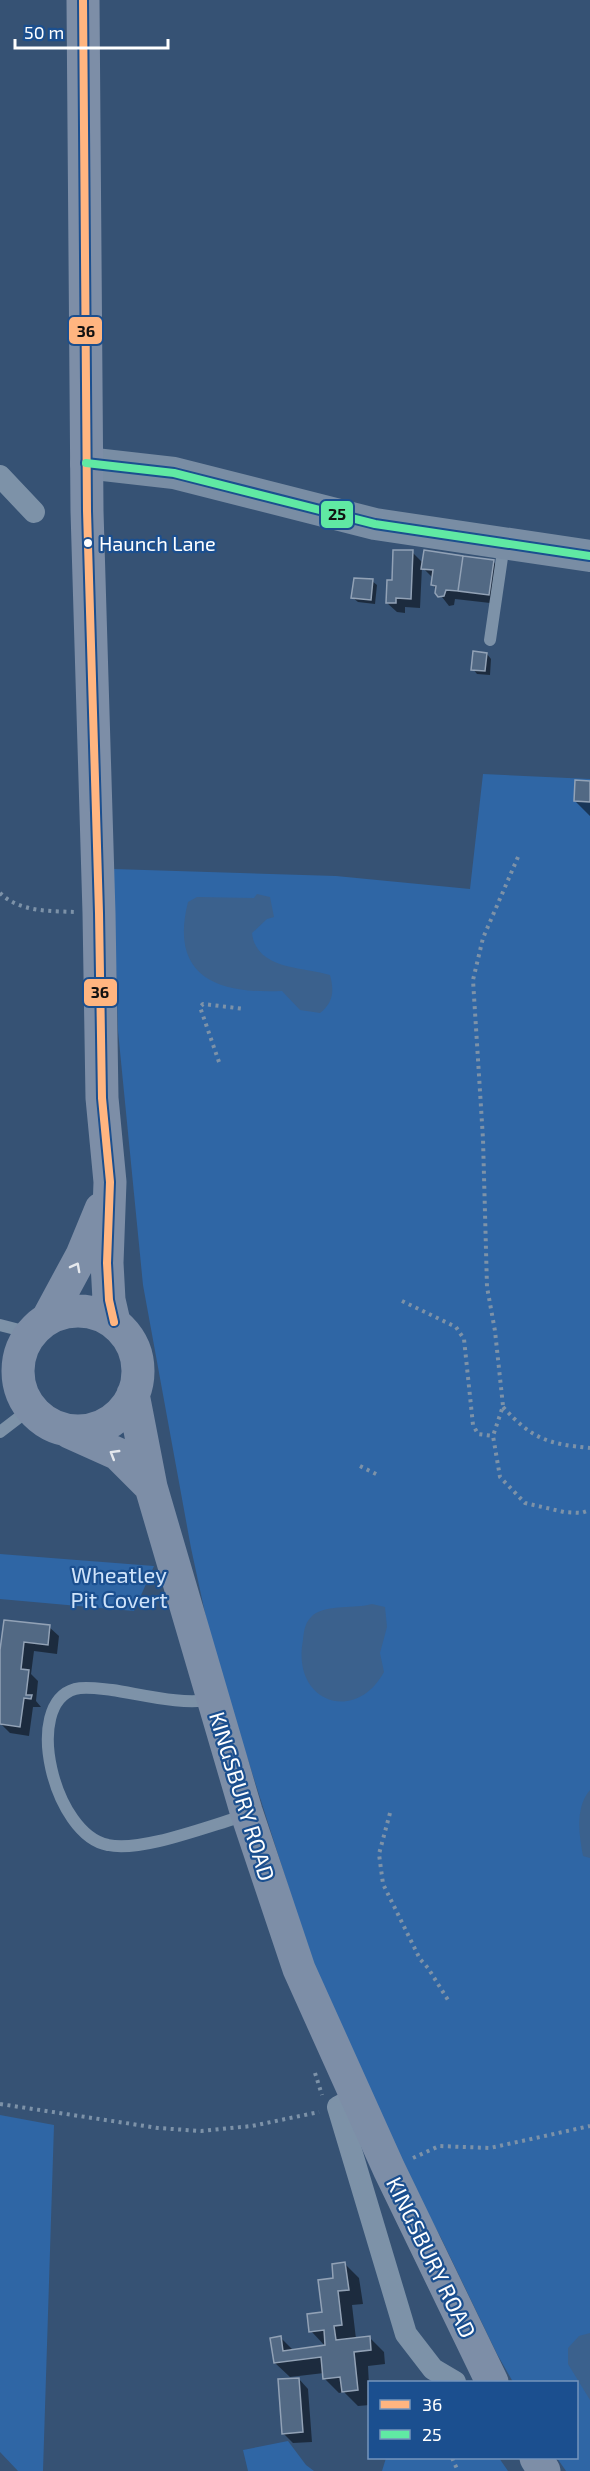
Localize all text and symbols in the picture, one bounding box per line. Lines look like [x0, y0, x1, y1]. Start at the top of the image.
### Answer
scale bar [15, 12, 168, 50]
text: 50 m [24, 21, 64, 43]
line badge: 36 [68, 316, 103, 345]
text: 36 [77, 321, 95, 340]
line badge: 25 [320, 500, 354, 529]
text: 25 [328, 504, 346, 523]
place label: Haunch Lane [99, 531, 216, 555]
marker: Haunch Lane [82, 537, 94, 549]
line badge: 36 [83, 978, 118, 1007]
text: 36 [91, 982, 109, 1001]
one-way arrow [69, 1262, 80, 1273]
one-way arrow [110, 1449, 120, 1461]
park label: Wheatley Pit Covert [70, 1561, 168, 1612]
street label: KINGSBURY ROAD [205, 1708, 281, 1884]
street label: KINGSBURY ROAD [382, 2172, 482, 2342]
legend [368, 2381, 578, 2459]
text: 36 [422, 2393, 442, 2415]
text: 25 [422, 2423, 442, 2445]

